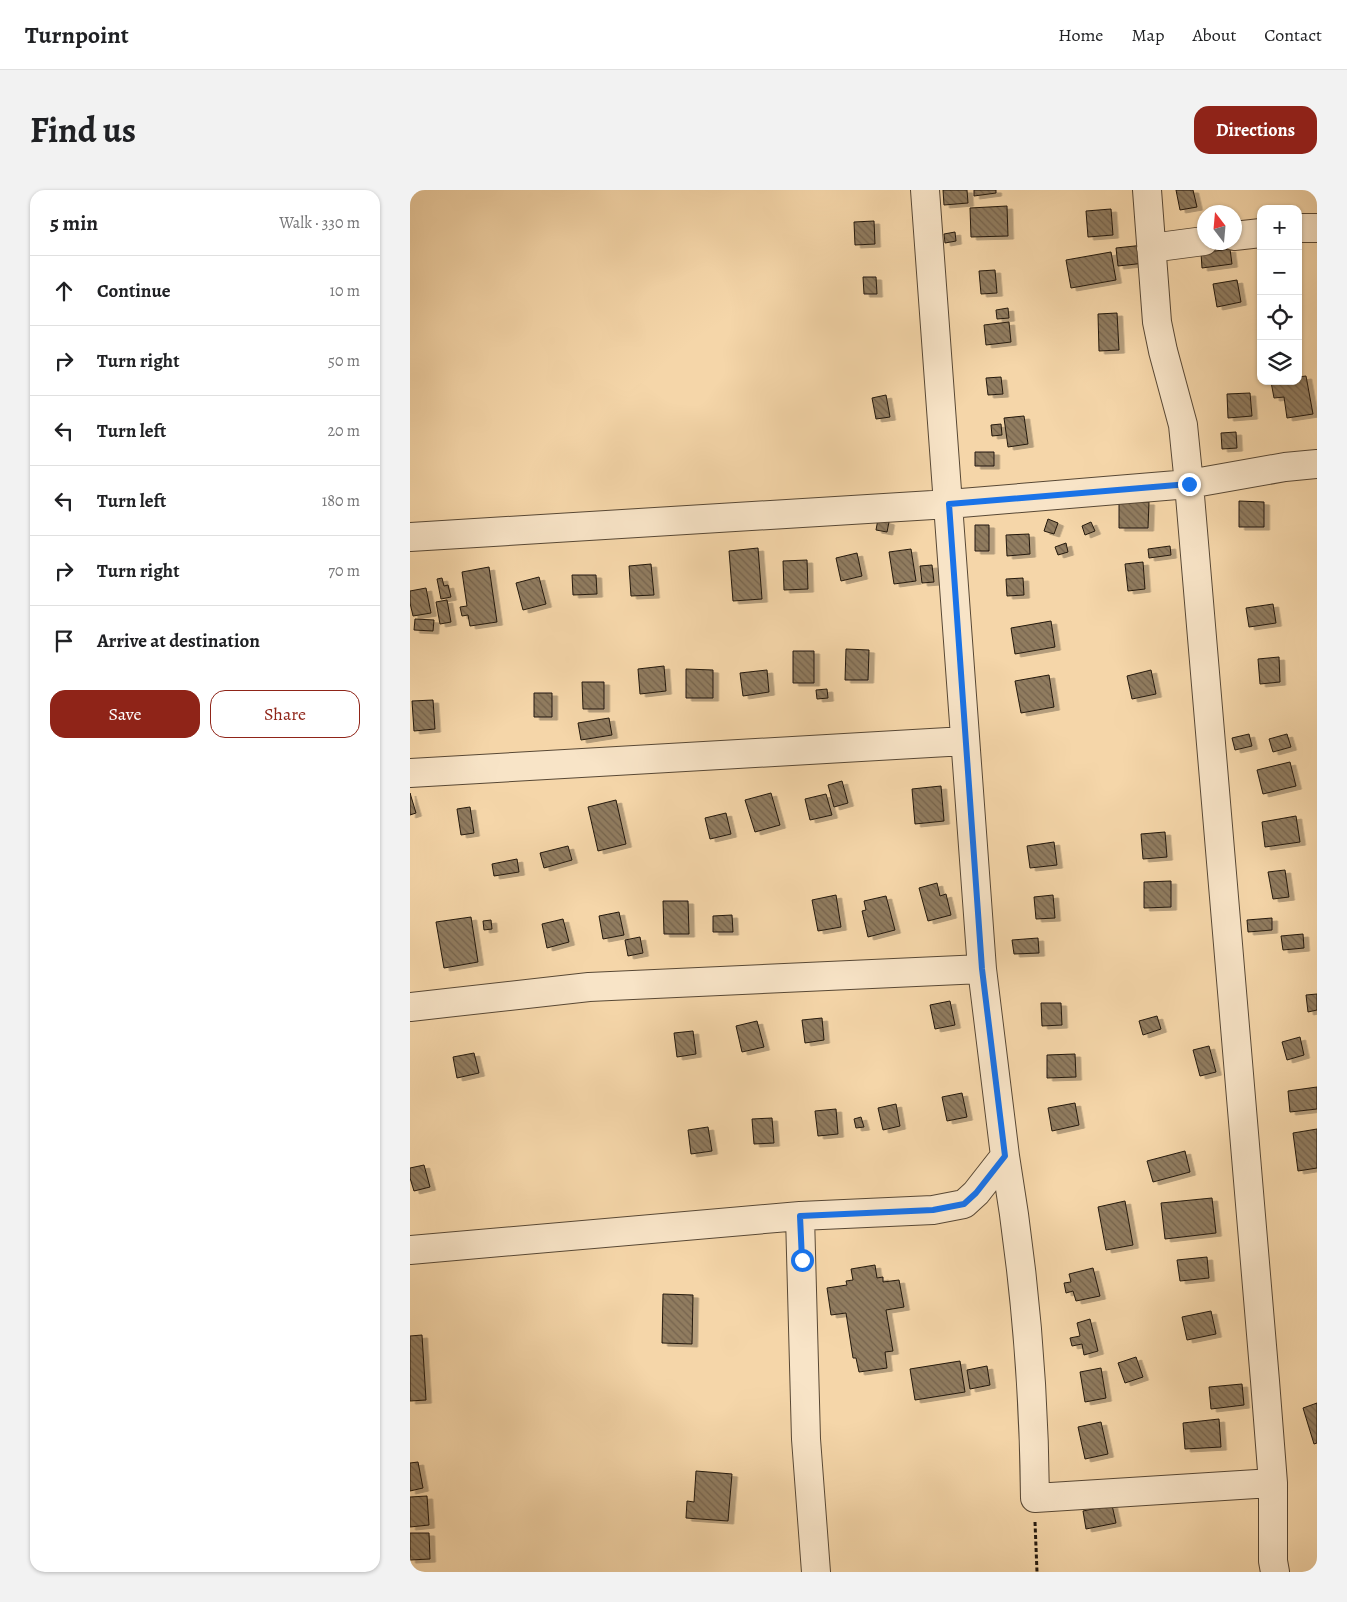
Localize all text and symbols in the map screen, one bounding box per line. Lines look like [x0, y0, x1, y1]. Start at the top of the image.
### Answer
text: Turnpoint [25, 19, 129, 51]
text: Home [1058, 23, 1103, 47]
text: Map [1131, 23, 1164, 47]
text: About [1192, 23, 1236, 47]
text: Contact [1264, 23, 1322, 47]
text: Find us [30, 106, 136, 154]
button: Directions [1194, 106, 1317, 154]
north arrow [1197, 205, 1242, 250]
map controls [1257, 205, 1302, 385]
button: + [1257, 205, 1302, 250]
text: 5 min [50, 209, 98, 237]
text: Walk · 330 m [279, 212, 360, 234]
button: − [1257, 250, 1302, 295]
icon: ahead [50, 277, 78, 305]
text: Continue [97, 278, 171, 304]
text: 10 m [330, 280, 360, 302]
button: locate [1257, 295, 1302, 340]
button: layers [1257, 340, 1302, 385]
icon: right [50, 347, 78, 375]
text: Turn right [97, 348, 179, 374]
text: 50 m [328, 350, 360, 372]
icon: left [50, 417, 78, 445]
text: Turn left [97, 418, 166, 444]
text: 20 m [327, 420, 360, 442]
route end [1178, 473, 1201, 496]
icon: left [50, 487, 78, 515]
text: Turn left [97, 488, 166, 514]
text: 180 m [322, 490, 360, 512]
icon: right [50, 557, 78, 585]
text: Turn right [97, 558, 179, 584]
text: 70 m [328, 560, 360, 582]
icon: arrive [50, 627, 78, 655]
text: Arrive at destination [97, 628, 260, 654]
button: Save [50, 690, 200, 738]
button: Share [210, 690, 360, 738]
route start [791, 1249, 814, 1272]

